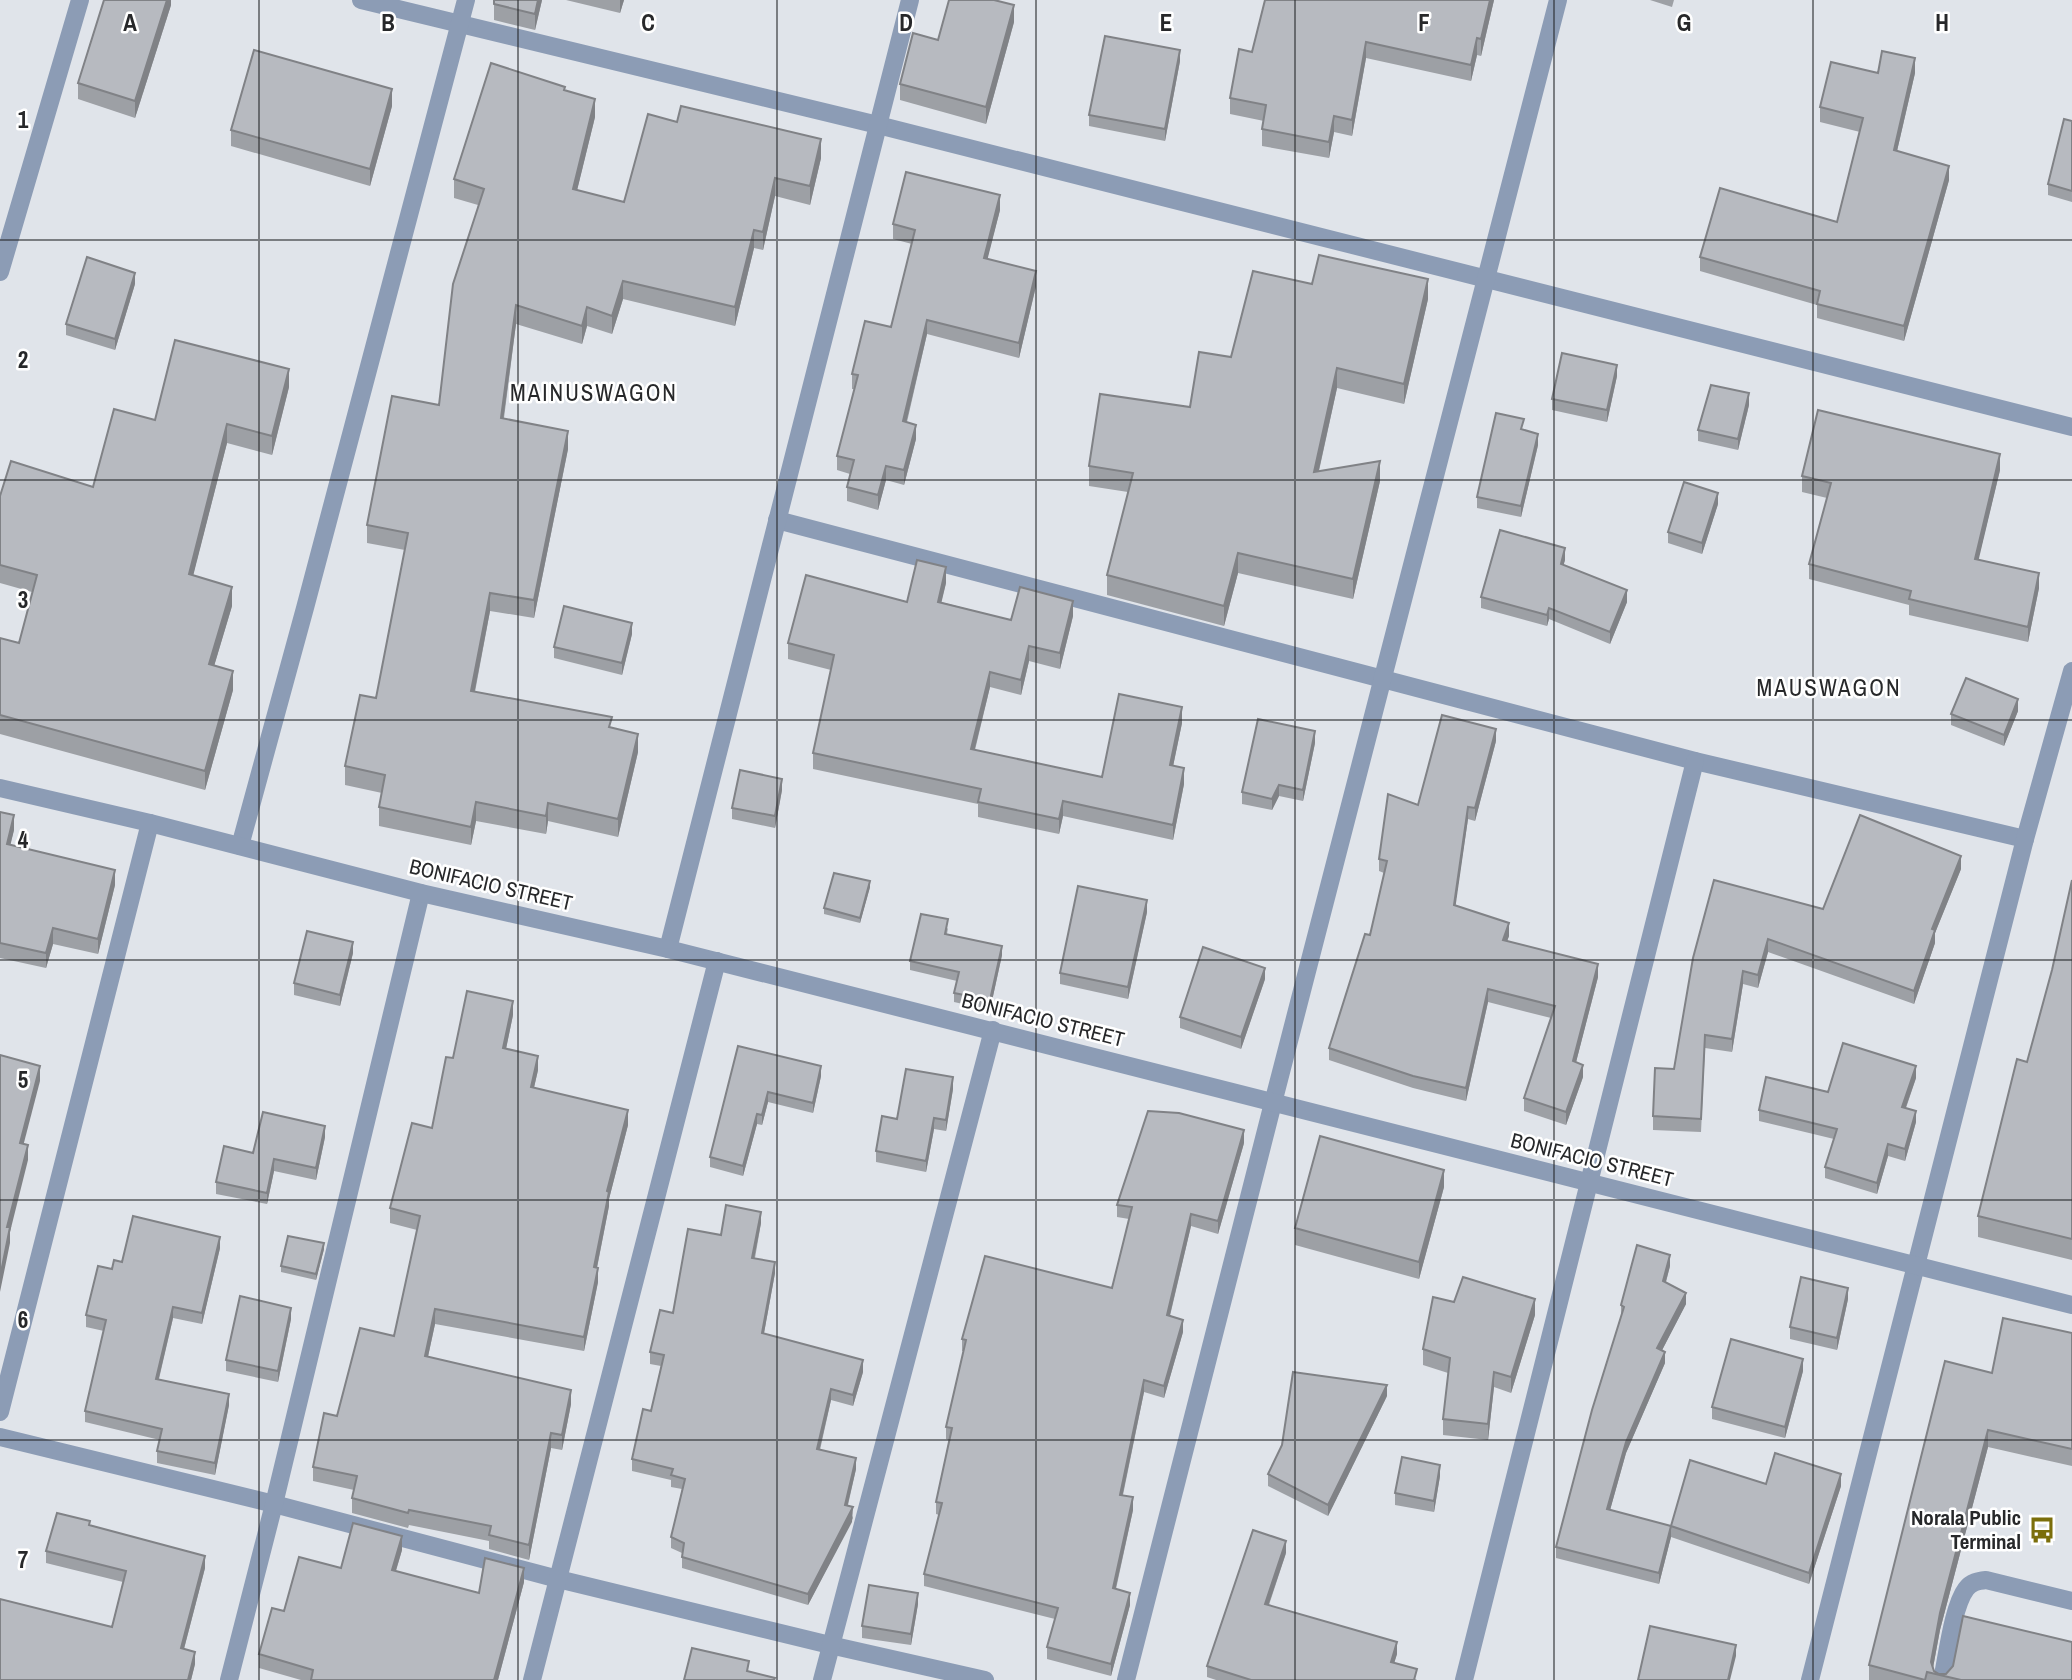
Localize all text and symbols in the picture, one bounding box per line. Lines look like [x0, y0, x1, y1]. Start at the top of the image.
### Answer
text: A [123, 7, 137, 38]
text: B [381, 7, 395, 38]
text: C [641, 7, 655, 38]
text: D [899, 7, 913, 38]
text: E [1160, 7, 1172, 38]
text: F [1418, 7, 1430, 38]
text: G [1677, 7, 1691, 38]
text: H [1935, 7, 1949, 38]
text: 1 [18, 104, 29, 135]
text: 2 [18, 344, 28, 375]
district label: MAINUSWAGON [510, 377, 678, 408]
text: 3 [18, 584, 28, 615]
district label: MAUSWAGON [1756, 672, 1902, 703]
text: 4 [18, 824, 29, 855]
street label: BONIFACIO STREET [407, 852, 576, 917]
street label: BONIFACIO STREET [959, 985, 1128, 1054]
text: 5 [18, 1064, 28, 1095]
street label: BONIFACIO STREET [1508, 1125, 1677, 1194]
text: 6 [18, 1304, 28, 1335]
place label: Norala Public Terminal [1911, 1503, 2021, 1556]
bus stop icon: Norala Public Terminal [2027, 1515, 2057, 1545]
text: 7 [18, 1544, 28, 1575]

